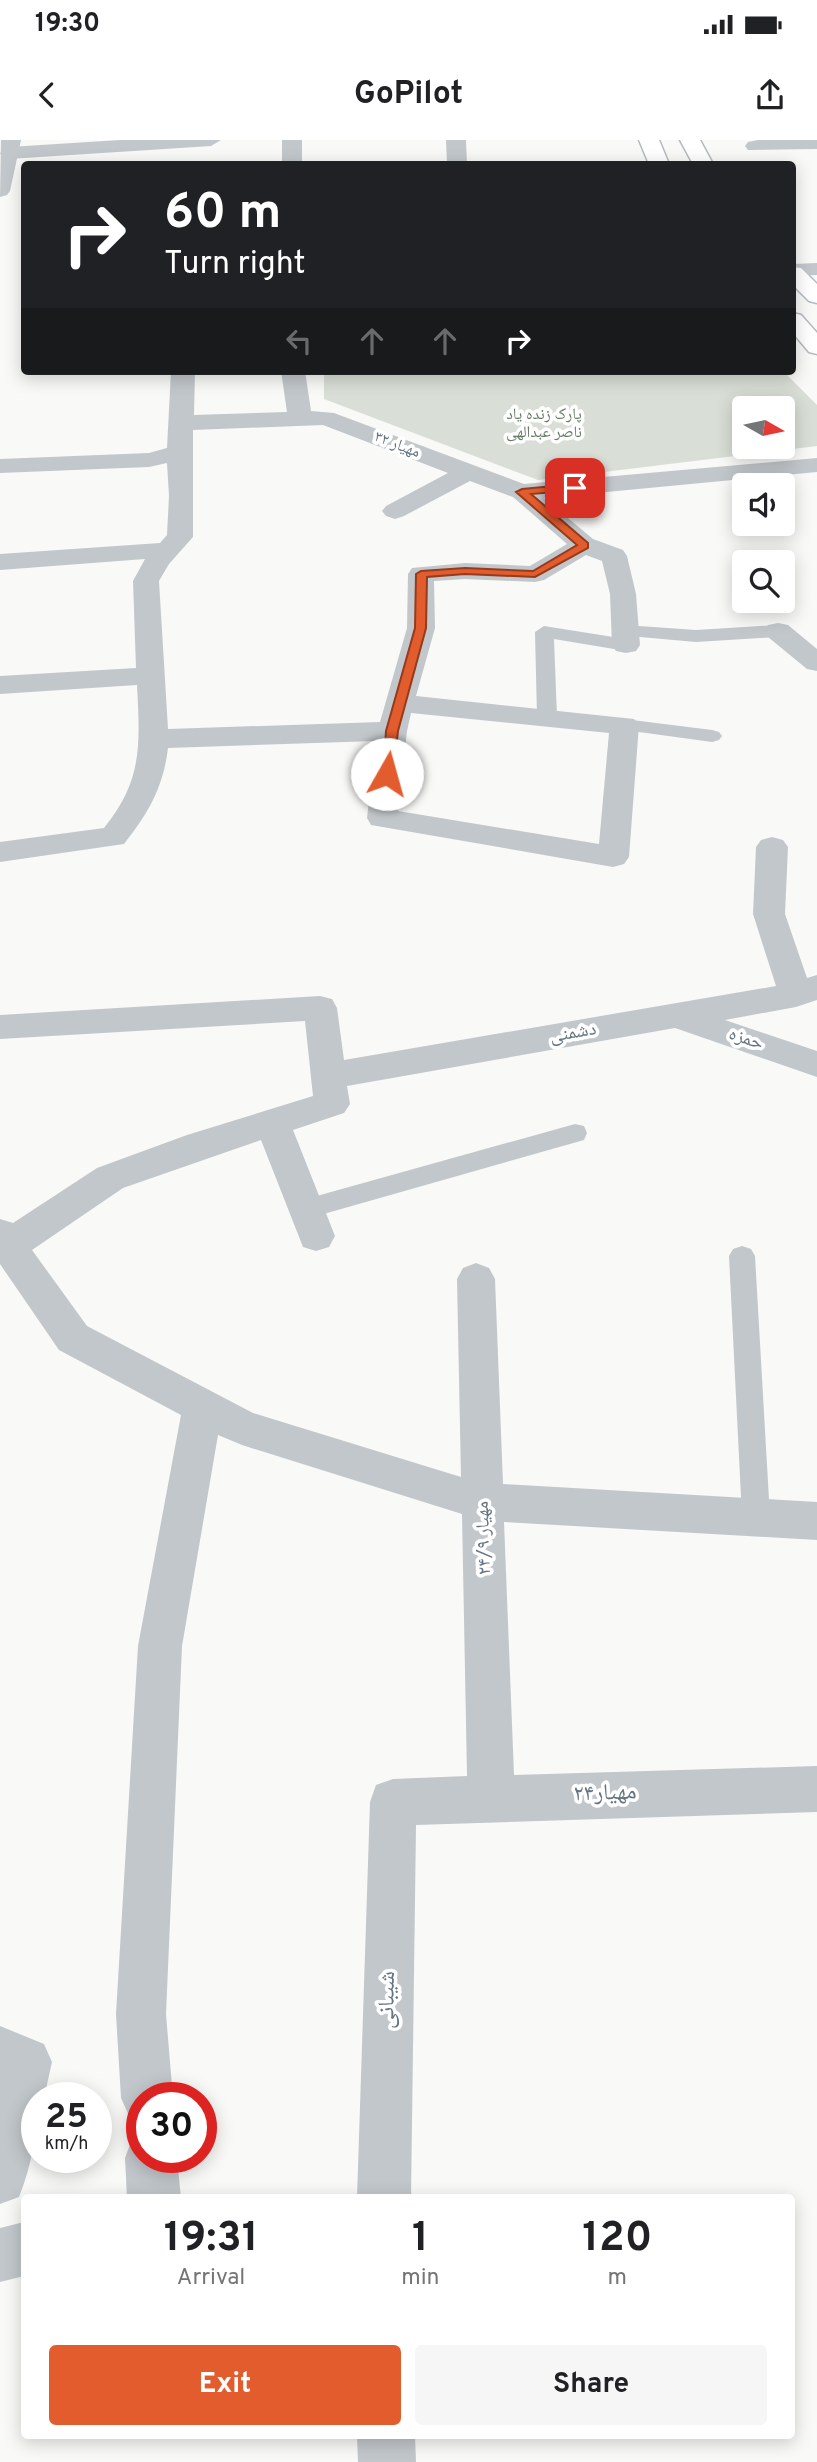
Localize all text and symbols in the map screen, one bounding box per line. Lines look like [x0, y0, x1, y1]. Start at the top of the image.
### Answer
text: 19:30 [35, 8, 100, 41]
text: GoPilot [354, 75, 463, 115]
icon: back [28, 76, 66, 114]
icon: share [751, 76, 789, 114]
text: 60 m [164, 184, 282, 246]
icon: right [49, 189, 140, 280]
text: Turn right [164, 245, 306, 285]
icon: left [280, 322, 318, 360]
icon: ahead [353, 322, 391, 360]
icon: ahead [426, 322, 464, 360]
icon: right [499, 322, 537, 360]
north arrow [732, 396, 794, 458]
map controls [732, 396, 795, 613]
park label: پارک زنده یاد ناصر عبدالهی [506, 405, 582, 443]
street label: مهیار ۳۲ [371, 427, 423, 463]
pin [545, 458, 605, 518]
icon: arrive [556, 469, 594, 507]
button: sound [732, 473, 795, 536]
button: search [732, 550, 795, 613]
position arrow [350, 737, 424, 811]
street label: دشمنی [548, 1017, 598, 1049]
street label: حمزه [725, 1022, 767, 1056]
street label: مهیار ۲۴/۹ [471, 1500, 497, 1576]
street label: مهیار۲۴ [573, 1778, 637, 1810]
street label: شیبانی [373, 1971, 403, 2029]
speed limit sign: 30 [126, 2082, 217, 2173]
text: 25 [45, 2096, 88, 2140]
text: km/h [45, 2133, 88, 2156]
text: 19:31 [164, 2213, 258, 2266]
text: 1 [412, 2213, 429, 2266]
text: 120 [582, 2213, 652, 2266]
text: Arrival [177, 2264, 245, 2293]
text: min [401, 2264, 439, 2293]
text: m [607, 2264, 627, 2293]
button: Exit [49, 2345, 401, 2425]
button: Share [415, 2345, 767, 2425]

